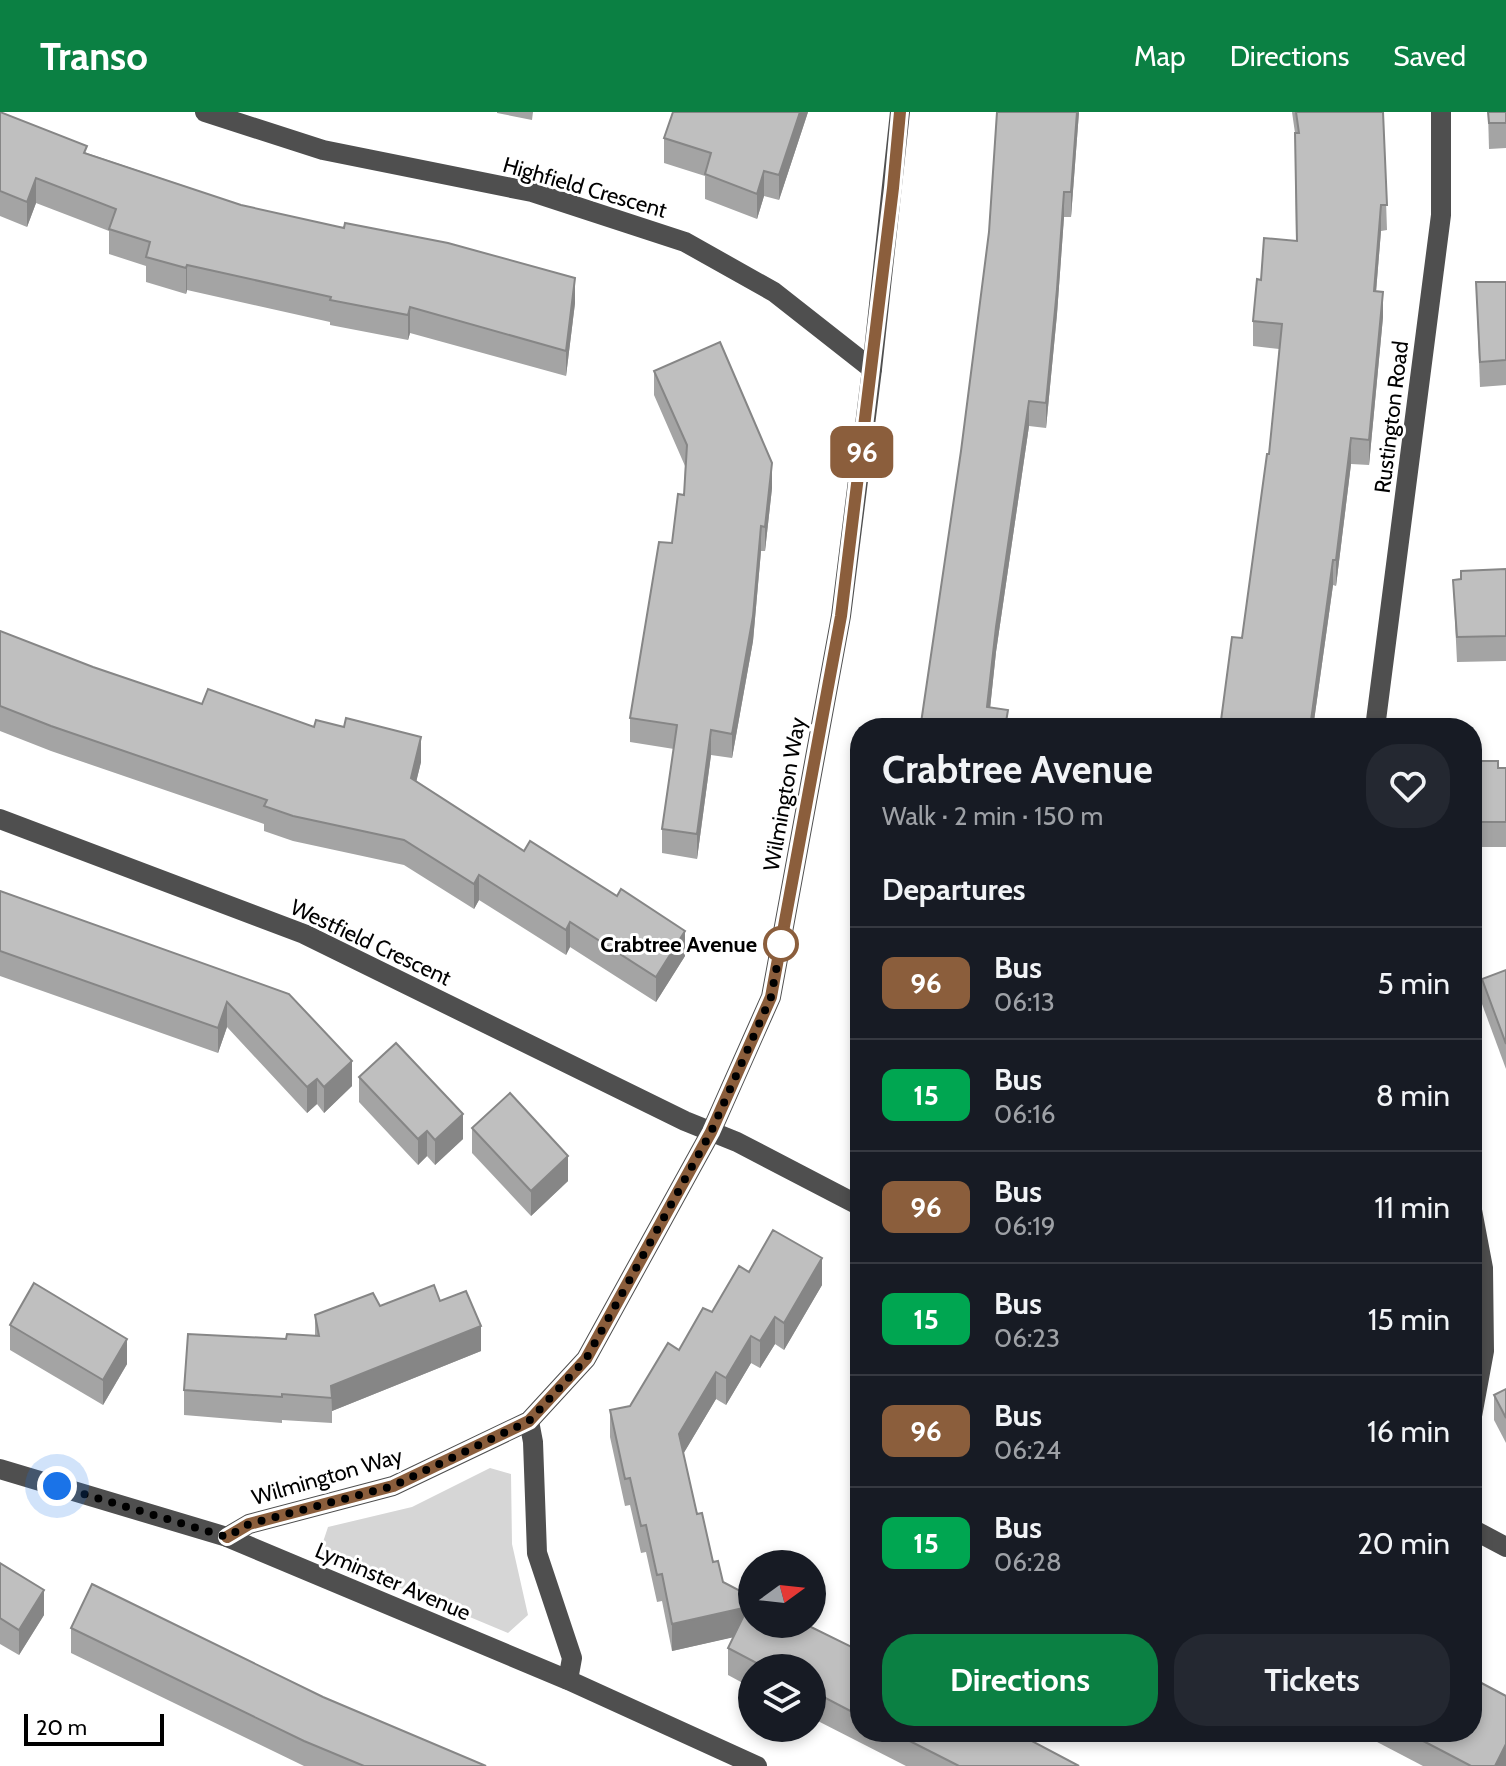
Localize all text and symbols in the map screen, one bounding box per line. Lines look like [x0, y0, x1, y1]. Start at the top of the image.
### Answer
text: Transo [40, 33, 148, 80]
text: Map [1134, 39, 1186, 73]
text: Directions [1230, 39, 1349, 73]
text: Saved [1393, 39, 1466, 73]
street label: Highfield Crescent [500, 151, 671, 224]
street label: Rustington Road [1369, 339, 1414, 495]
line badge: 96 [826, 426, 898, 478]
text: 96 [846, 435, 878, 469]
street label: Wilmington Way [758, 715, 811, 873]
button: heart [1366, 744, 1450, 828]
text: Crabtree Avenue [882, 746, 1153, 793]
text: Walk · 2 min · 150 m [882, 800, 1103, 832]
text: Departures [882, 871, 1026, 908]
street label: Westfield Crescent [286, 893, 456, 992]
marker: Crabtree Avenue [764, 927, 798, 961]
place label: Crabtree Avenue [600, 931, 757, 958]
text: Bus [994, 949, 1042, 986]
text: 5 min [1378, 965, 1450, 1002]
text: 96 [910, 966, 942, 1000]
text: 06:13 [994, 986, 1055, 1018]
text: Bus [994, 1061, 1042, 1098]
text: 8 min [1376, 1077, 1450, 1114]
text: 15 [913, 1078, 939, 1112]
text: 06:16 [994, 1098, 1056, 1130]
text: Bus [994, 1173, 1042, 1210]
text: 11 min [1374, 1189, 1450, 1226]
text: 96 [910, 1190, 942, 1224]
text: 06:19 [994, 1210, 1056, 1242]
text: Bus [994, 1285, 1042, 1322]
text: 15 min [1368, 1301, 1450, 1338]
text: 15 [913, 1302, 939, 1336]
text: 06:23 [994, 1322, 1060, 1354]
text: Bus [994, 1397, 1042, 1434]
text: 16 min [1367, 1413, 1450, 1450]
text: 96 [910, 1414, 942, 1448]
text: 06:24 [994, 1434, 1061, 1466]
street label: Wilmington Way [249, 1442, 406, 1511]
your location [37, 1466, 77, 1506]
text: Bus [994, 1509, 1042, 1546]
text: 20 min [1357, 1525, 1450, 1562]
text: 15 [913, 1526, 939, 1560]
street label: Lyminster Avenue [311, 1537, 475, 1626]
text: 06:28 [994, 1546, 1062, 1578]
north arrow [738, 1550, 826, 1638]
map controls [738, 1550, 826, 1742]
button: Directions [882, 1634, 1158, 1726]
button: Tickets [1174, 1634, 1450, 1726]
button: layers [738, 1654, 826, 1742]
scale bar [24, 1710, 164, 1746]
text: 20 m [36, 1714, 87, 1741]

